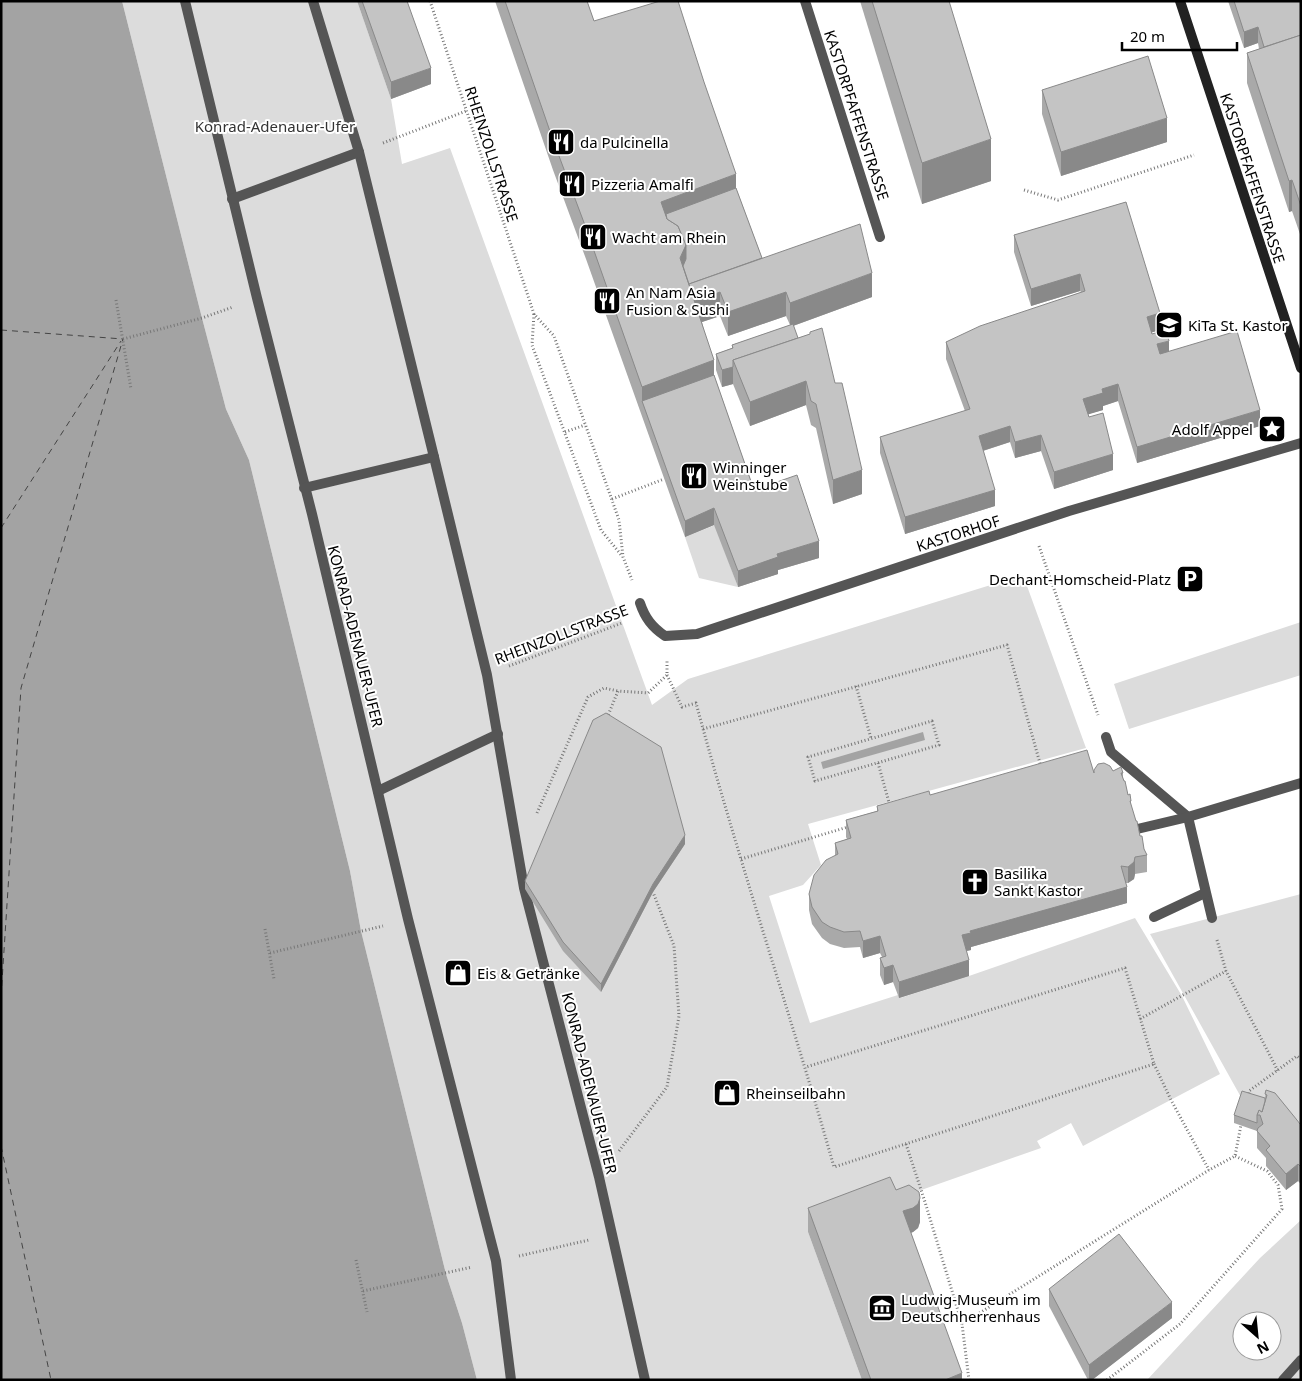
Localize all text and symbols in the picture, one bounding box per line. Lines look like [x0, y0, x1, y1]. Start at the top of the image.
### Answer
scale bar [1122, 20, 1237, 52]
text: 20 m [1130, 26, 1165, 46]
street label: KASTORPFAFFENSTRASSE [820, 27, 894, 203]
street label: RHEINZOLLSTRASSE [461, 84, 523, 224]
street label: KASTORPFAFFENSTRASSE [1216, 90, 1290, 266]
park label: Konrad-Adenauer-Ufer [195, 116, 355, 136]
restaurant icon: da Pulcinella [546, 127, 576, 157]
place label: da Pulcinella [580, 132, 669, 152]
restaurant icon: Pizzeria Amalfi [557, 169, 587, 199]
place label: Pizzeria Amalfi [591, 174, 694, 194]
restaurant icon: Wacht am Rhein [578, 222, 608, 252]
place label: Wacht am Rhein [612, 227, 726, 247]
place label: An Nam Asia Fusion & Sushi [626, 282, 729, 319]
restaurant icon: An Nam Asia Fusion & Sushi [592, 286, 622, 316]
school or university icon: KiTa St. Kastor [1154, 310, 1184, 340]
place label: KiTa St. Kastor [1188, 315, 1288, 335]
place icon: Adolf Appel [1257, 414, 1287, 444]
place label: Adolf Appel [1172, 419, 1253, 439]
place label: Winninger Weinstube [713, 457, 788, 494]
restaurant icon: Winninger Weinstube [679, 461, 709, 491]
street label: KASTORHOF [914, 510, 1003, 556]
street label: KONRAD-ADENAUER-UFER [324, 543, 388, 730]
parking icon: Dechant-Homscheid-Platz [1175, 564, 1205, 594]
place label: Dechant-Homscheid-Platz [989, 569, 1171, 589]
street label: RHEINZOLLSTRASSE [491, 599, 631, 669]
place label: Basilika Sankt Kastor [994, 863, 1083, 900]
church icon: Basilika Sankt Kastor [960, 867, 990, 897]
shop icon: Eis & Getränke [443, 958, 473, 988]
place label: Eis & Getränke [477, 963, 580, 983]
street label: KONRAD-ADENAUER-UFER [558, 990, 622, 1177]
shop icon: Rheinseilbahn [712, 1078, 742, 1108]
place label: Rheinseilbahn [746, 1083, 846, 1103]
place label: Ludwig-Museum im Deutschherrenhaus [901, 1289, 1041, 1326]
museum icon: Ludwig-Museum im Deutschherrenhaus [867, 1293, 897, 1323]
north arrow [1232, 1311, 1282, 1361]
text: N [1254, 1337, 1273, 1359]

